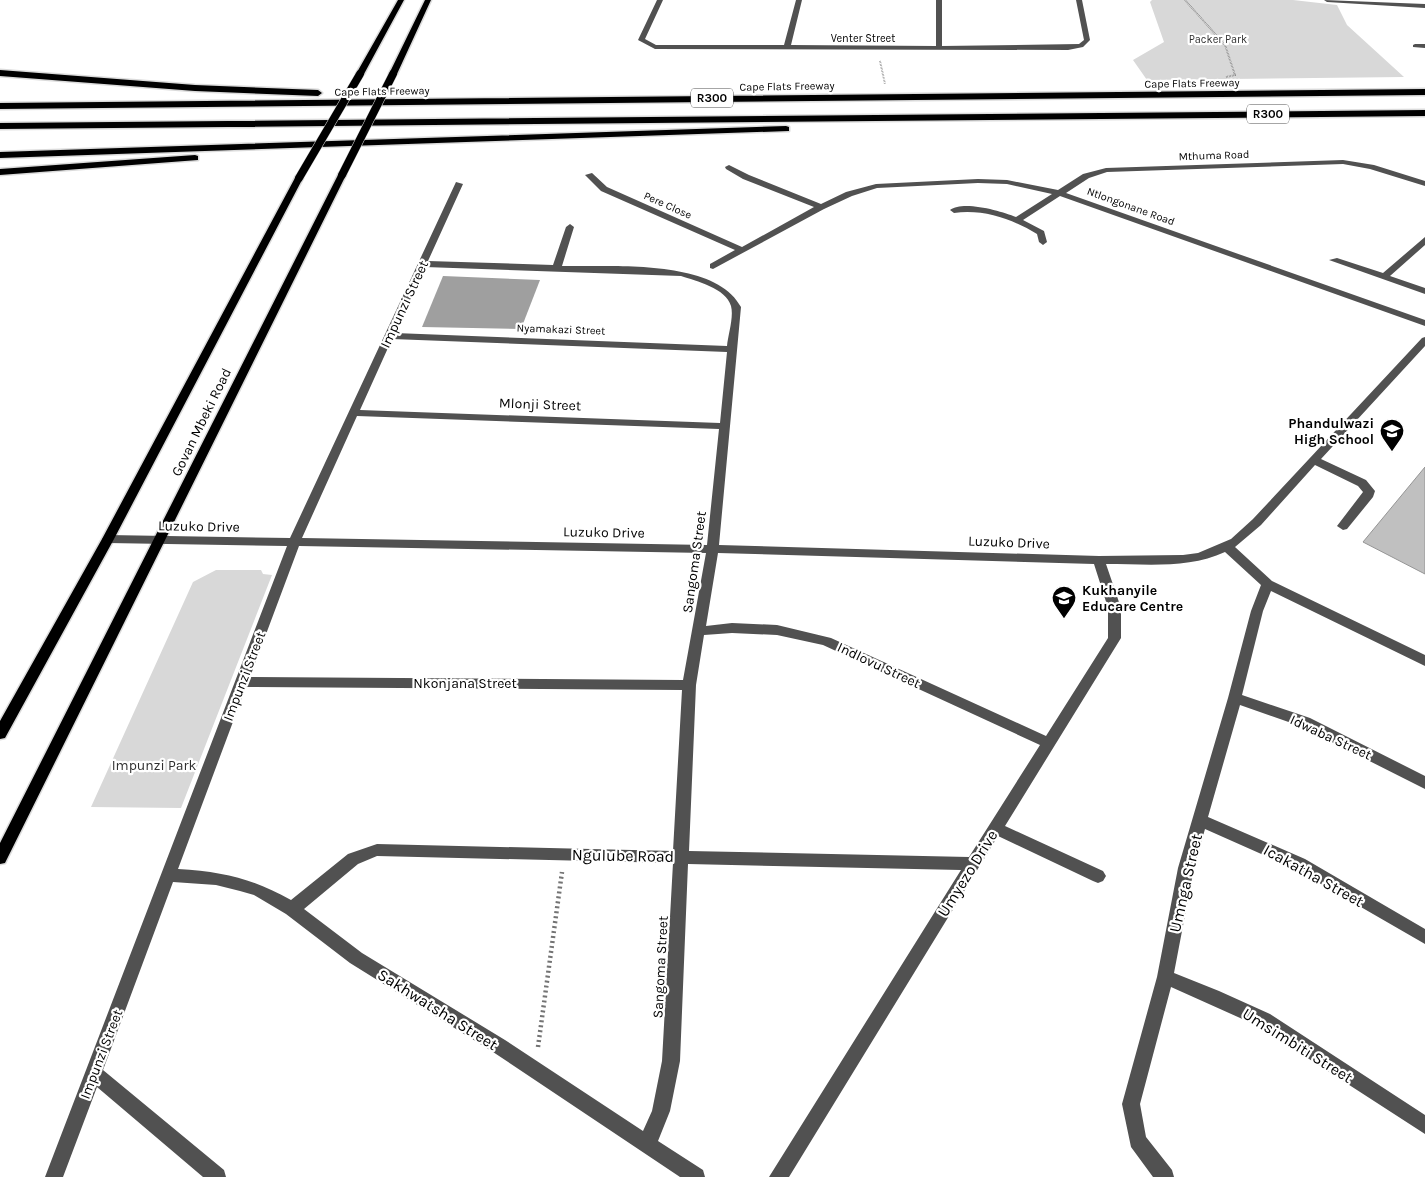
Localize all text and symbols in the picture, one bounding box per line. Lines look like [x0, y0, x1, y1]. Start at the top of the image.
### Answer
street label: Venter Street [831, 32, 895, 45]
park label: Packer Park [1189, 33, 1247, 46]
street label: Cape Flats Freeway [1144, 76, 1240, 91]
street label: Cape Flats Freeway [739, 79, 835, 94]
street label: Cape Flats Freeway [334, 84, 430, 99]
road number: R300 [691, 89, 733, 108]
road number: R300 [1247, 105, 1289, 124]
street label: Mthuma Road [1178, 148, 1250, 163]
street label: Ntlongonane Road [1085, 185, 1177, 228]
street label: Pere Close [642, 189, 694, 222]
street label: Impunzi Street [377, 258, 432, 351]
street label: Nyamakazi Street [516, 321, 605, 338]
street label: Govan Mbeki Road [168, 365, 235, 479]
street label: Mlonji Street [499, 395, 581, 414]
place label: Phandulwazi High School [1288, 415, 1374, 448]
school or university icon: Phandulwazi High School [1379, 418, 1405, 452]
street label: Sangoma Street [679, 510, 710, 614]
street label: Luzuko Drive [158, 517, 240, 536]
street label: Luzuko Drive [563, 523, 645, 542]
street label: Luzuko Drive [968, 533, 1050, 552]
place label: Kukhanyile Educare Centre [1082, 582, 1183, 615]
school or university icon: Kukhanyile Educare Centre [1051, 585, 1077, 619]
street label: Impunzi Street [220, 629, 269, 723]
street label: Indlovu Street [835, 639, 923, 692]
street label: Nkonjana Street [413, 675, 517, 692]
street label: Idwaba Street [1287, 711, 1374, 764]
park label: Impunzi Park [112, 757, 196, 774]
street label: Umyezo Drive [933, 826, 1002, 920]
street label: Umnga Street [1165, 832, 1206, 934]
street label: Icakatha Street [1260, 840, 1367, 911]
street label: Ngulube Road [572, 845, 674, 866]
street label: Sangoma Street [649, 915, 672, 1019]
street label: Sakhwatsha Street [374, 965, 501, 1054]
street label: Umsimbiti Street [1239, 1004, 1356, 1087]
street label: Impunzi Street [77, 1007, 126, 1101]

